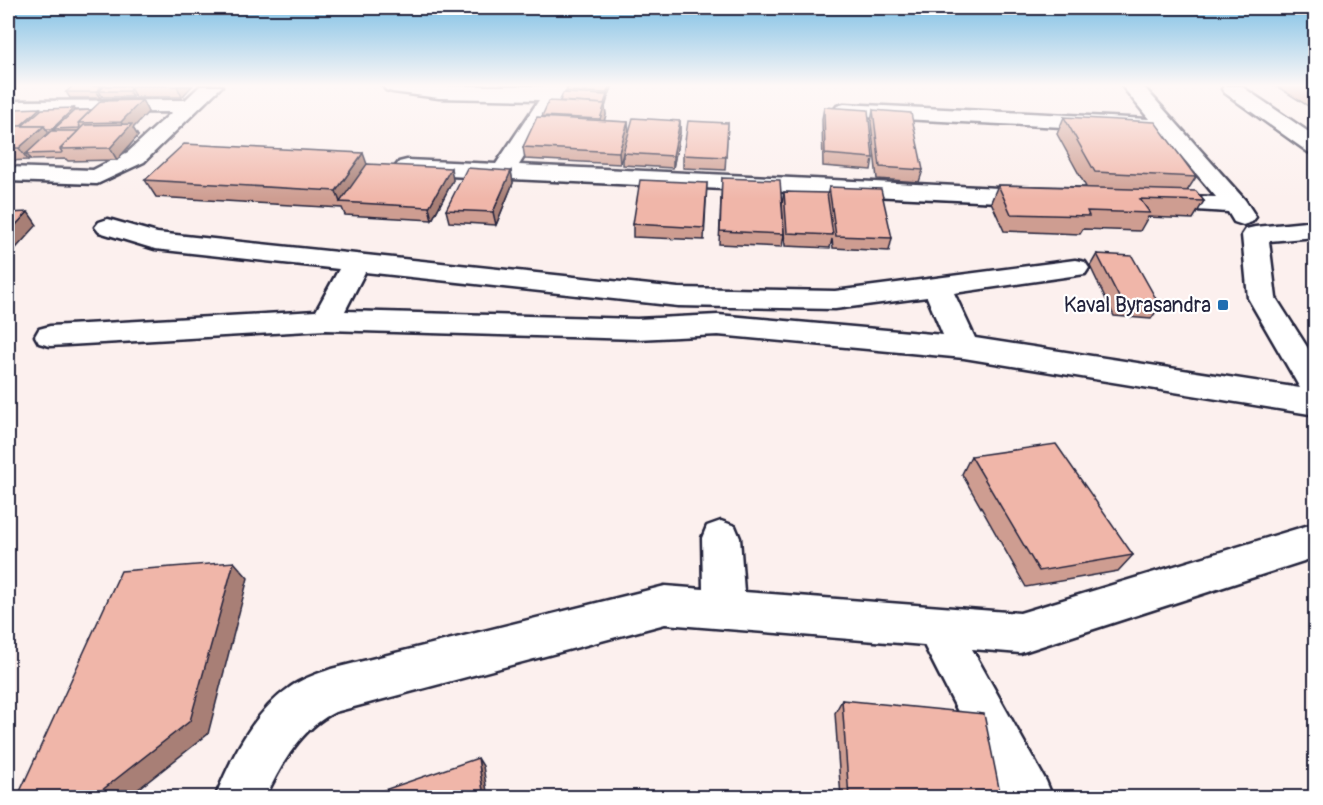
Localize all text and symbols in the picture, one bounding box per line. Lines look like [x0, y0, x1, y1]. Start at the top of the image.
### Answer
place label: Kaval Byrasandra [1064, 292, 1211, 319]
marker: Kaval Byrasandra [1216, 298, 1230, 312]

